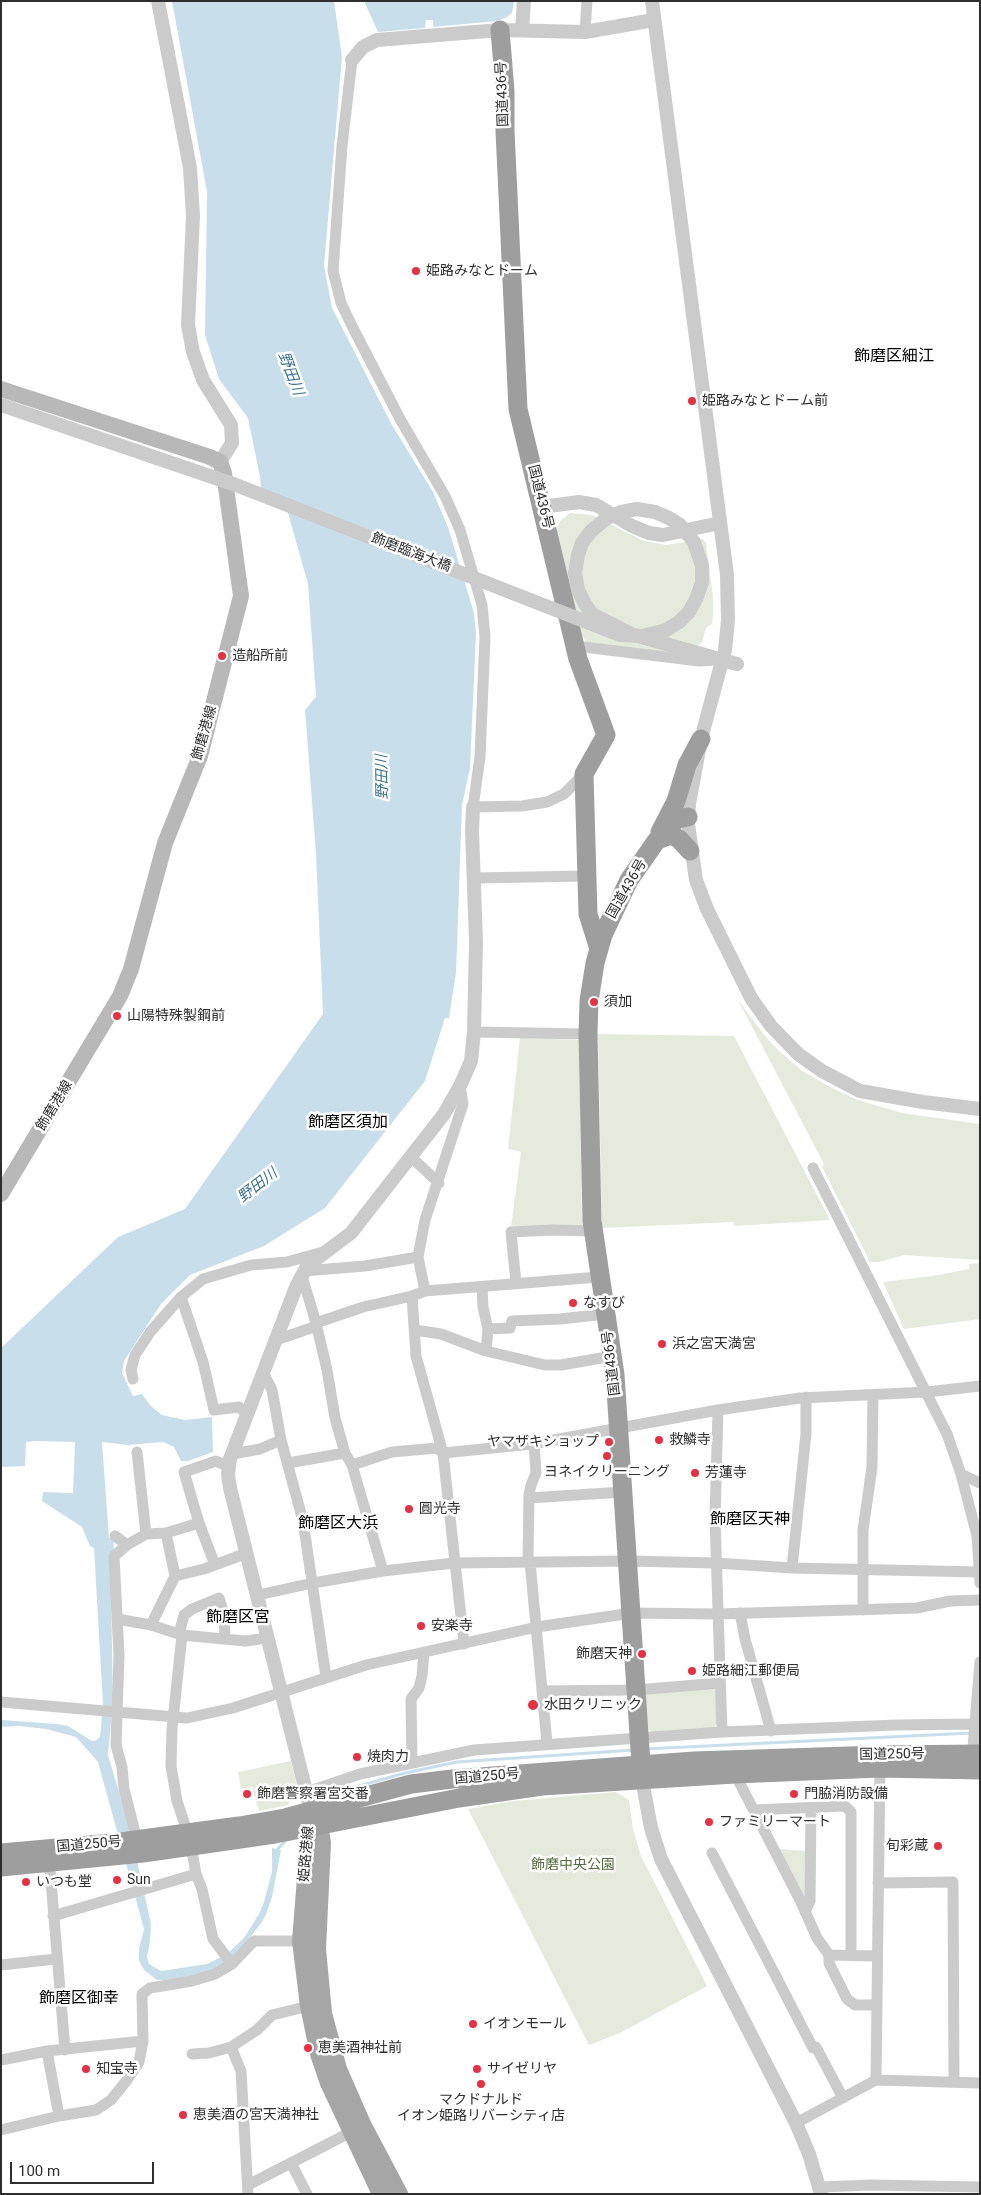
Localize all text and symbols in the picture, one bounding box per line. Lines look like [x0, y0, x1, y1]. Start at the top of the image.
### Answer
street label: 国道436号 [493, 61, 513, 127]
place label: 姫路みなとドーム [426, 263, 538, 279]
marker: 姫路みなとドーム [410, 265, 422, 277]
district label: 飾磨区細江 [854, 347, 934, 367]
water label: 野田川 [274, 350, 306, 398]
place label: 姫路みなとドーム前 [702, 393, 828, 409]
marker: 姫路みなとドーム前 [686, 395, 698, 407]
street label: 国道436号 [524, 463, 556, 531]
street label: 飾磨臨海大橋 [369, 530, 453, 576]
place label: 造船所前 [232, 648, 288, 664]
marker: 造船所前 [216, 650, 228, 662]
street label: 飾磨港線 [189, 704, 221, 762]
water label: 野田川 [374, 754, 392, 800]
street label: 国道436号 [603, 856, 651, 922]
place label: 須加 [604, 994, 632, 1010]
marker: 須加 [588, 996, 600, 1008]
place label: 山陽特殊製鋼前 [127, 1008, 225, 1024]
marker: 山陽特殊製鋼前 [111, 1010, 123, 1022]
street label: 飾磨港線 [33, 1078, 77, 1134]
district label: 飾磨区須加 [308, 1113, 388, 1133]
water label: 野田川 [235, 1165, 281, 1207]
place label: なすび [583, 1295, 625, 1311]
marker: なすび [567, 1297, 579, 1309]
street label: 国道436号 [600, 1329, 624, 1397]
place label: 浜之宮天満宮 [672, 1336, 756, 1352]
marker: 浜之宮天満宮 [656, 1338, 668, 1350]
place label: 救鱗寺 [669, 1432, 711, 1448]
place label: ヤマザキショップ [487, 1434, 599, 1450]
marker: 救鱗寺 [653, 1434, 665, 1446]
marker: ヤマザキショップ [603, 1436, 615, 1448]
marker: ヨネイクリーニング [601, 1450, 613, 1462]
place label: ヨネイクリーニング [544, 1464, 670, 1480]
place label: 芳蓮寺 [705, 1465, 747, 1481]
marker: 芳蓮寺 [689, 1467, 701, 1479]
place label: 圓光寺 [419, 1501, 461, 1517]
marker: 圓光寺 [403, 1503, 415, 1515]
district label: 飾磨区天神 [710, 1510, 790, 1530]
district label: 飾磨区大浜 [298, 1514, 378, 1534]
district label: 飾磨区宮 [206, 1608, 270, 1628]
place label: 安楽寺 [431, 1618, 473, 1634]
marker: 安楽寺 [415, 1620, 427, 1632]
place label: 飾磨天神 [576, 1646, 632, 1662]
marker: 飾磨天神 [636, 1648, 648, 1660]
place label: 姫路細江郵便局 [702, 1663, 800, 1679]
marker: 姫路細江郵便局 [686, 1665, 698, 1677]
place label: 水田クリニック [544, 1697, 642, 1713]
marker: 水田クリニック [526, 1698, 540, 1712]
street label: 国道250号 [859, 1746, 925, 1764]
place label: 焼肉力 [367, 1749, 409, 1765]
marker: 焼肉力 [351, 1751, 363, 1763]
street label: 国道250号 [454, 1766, 520, 1788]
place label: 飾磨警察署宮交番 [257, 1786, 369, 1802]
place label: 門脇消防設備 [804, 1786, 888, 1802]
marker: 飾磨警察署宮交番 [241, 1788, 253, 1800]
marker: 門脇消防設備 [788, 1788, 800, 1800]
place label: ファミリーマート [719, 1814, 831, 1830]
marker: ファミリーマート [703, 1816, 715, 1828]
street label: 姫路港線 [296, 1825, 318, 1883]
street label: 国道250号 [56, 1834, 122, 1856]
place label: 旬彩蔵 [886, 1838, 928, 1854]
marker: 旬彩蔵 [932, 1840, 944, 1852]
park label: 飾磨中央公園 [531, 1857, 615, 1873]
place label: Sun [127, 1872, 151, 1888]
place label: いつも堂 [36, 1874, 92, 1890]
marker: Sun [111, 1874, 123, 1886]
marker: いつも堂 [20, 1876, 32, 1888]
district label: 飾磨区御幸 [39, 1989, 119, 2009]
place label: イオンモール [483, 2016, 567, 2032]
marker: イオンモール [467, 2018, 479, 2030]
place label: 恵美酒神社前 [318, 2040, 402, 2056]
marker: 恵美酒神社前 [302, 2042, 314, 2054]
place label: 知宝寺 [96, 2061, 138, 2077]
place label: サイゼリヤ [487, 2061, 557, 2077]
marker: 知宝寺 [80, 2063, 92, 2075]
marker: サイゼリヤ [471, 2063, 483, 2075]
marker: マクドナルド イオン姫路リバーシティ店 [475, 2078, 487, 2090]
place label: マクドナルド イオン姫路リバーシティ店 [397, 2092, 565, 2124]
place label: 恵美酒の宮天満神社 [193, 2107, 319, 2123]
marker: 恵美酒の宮天満神社 [177, 2109, 189, 2121]
scale bar [12, 2152, 156, 2184]
text: 100 m [18, 2162, 60, 2180]

